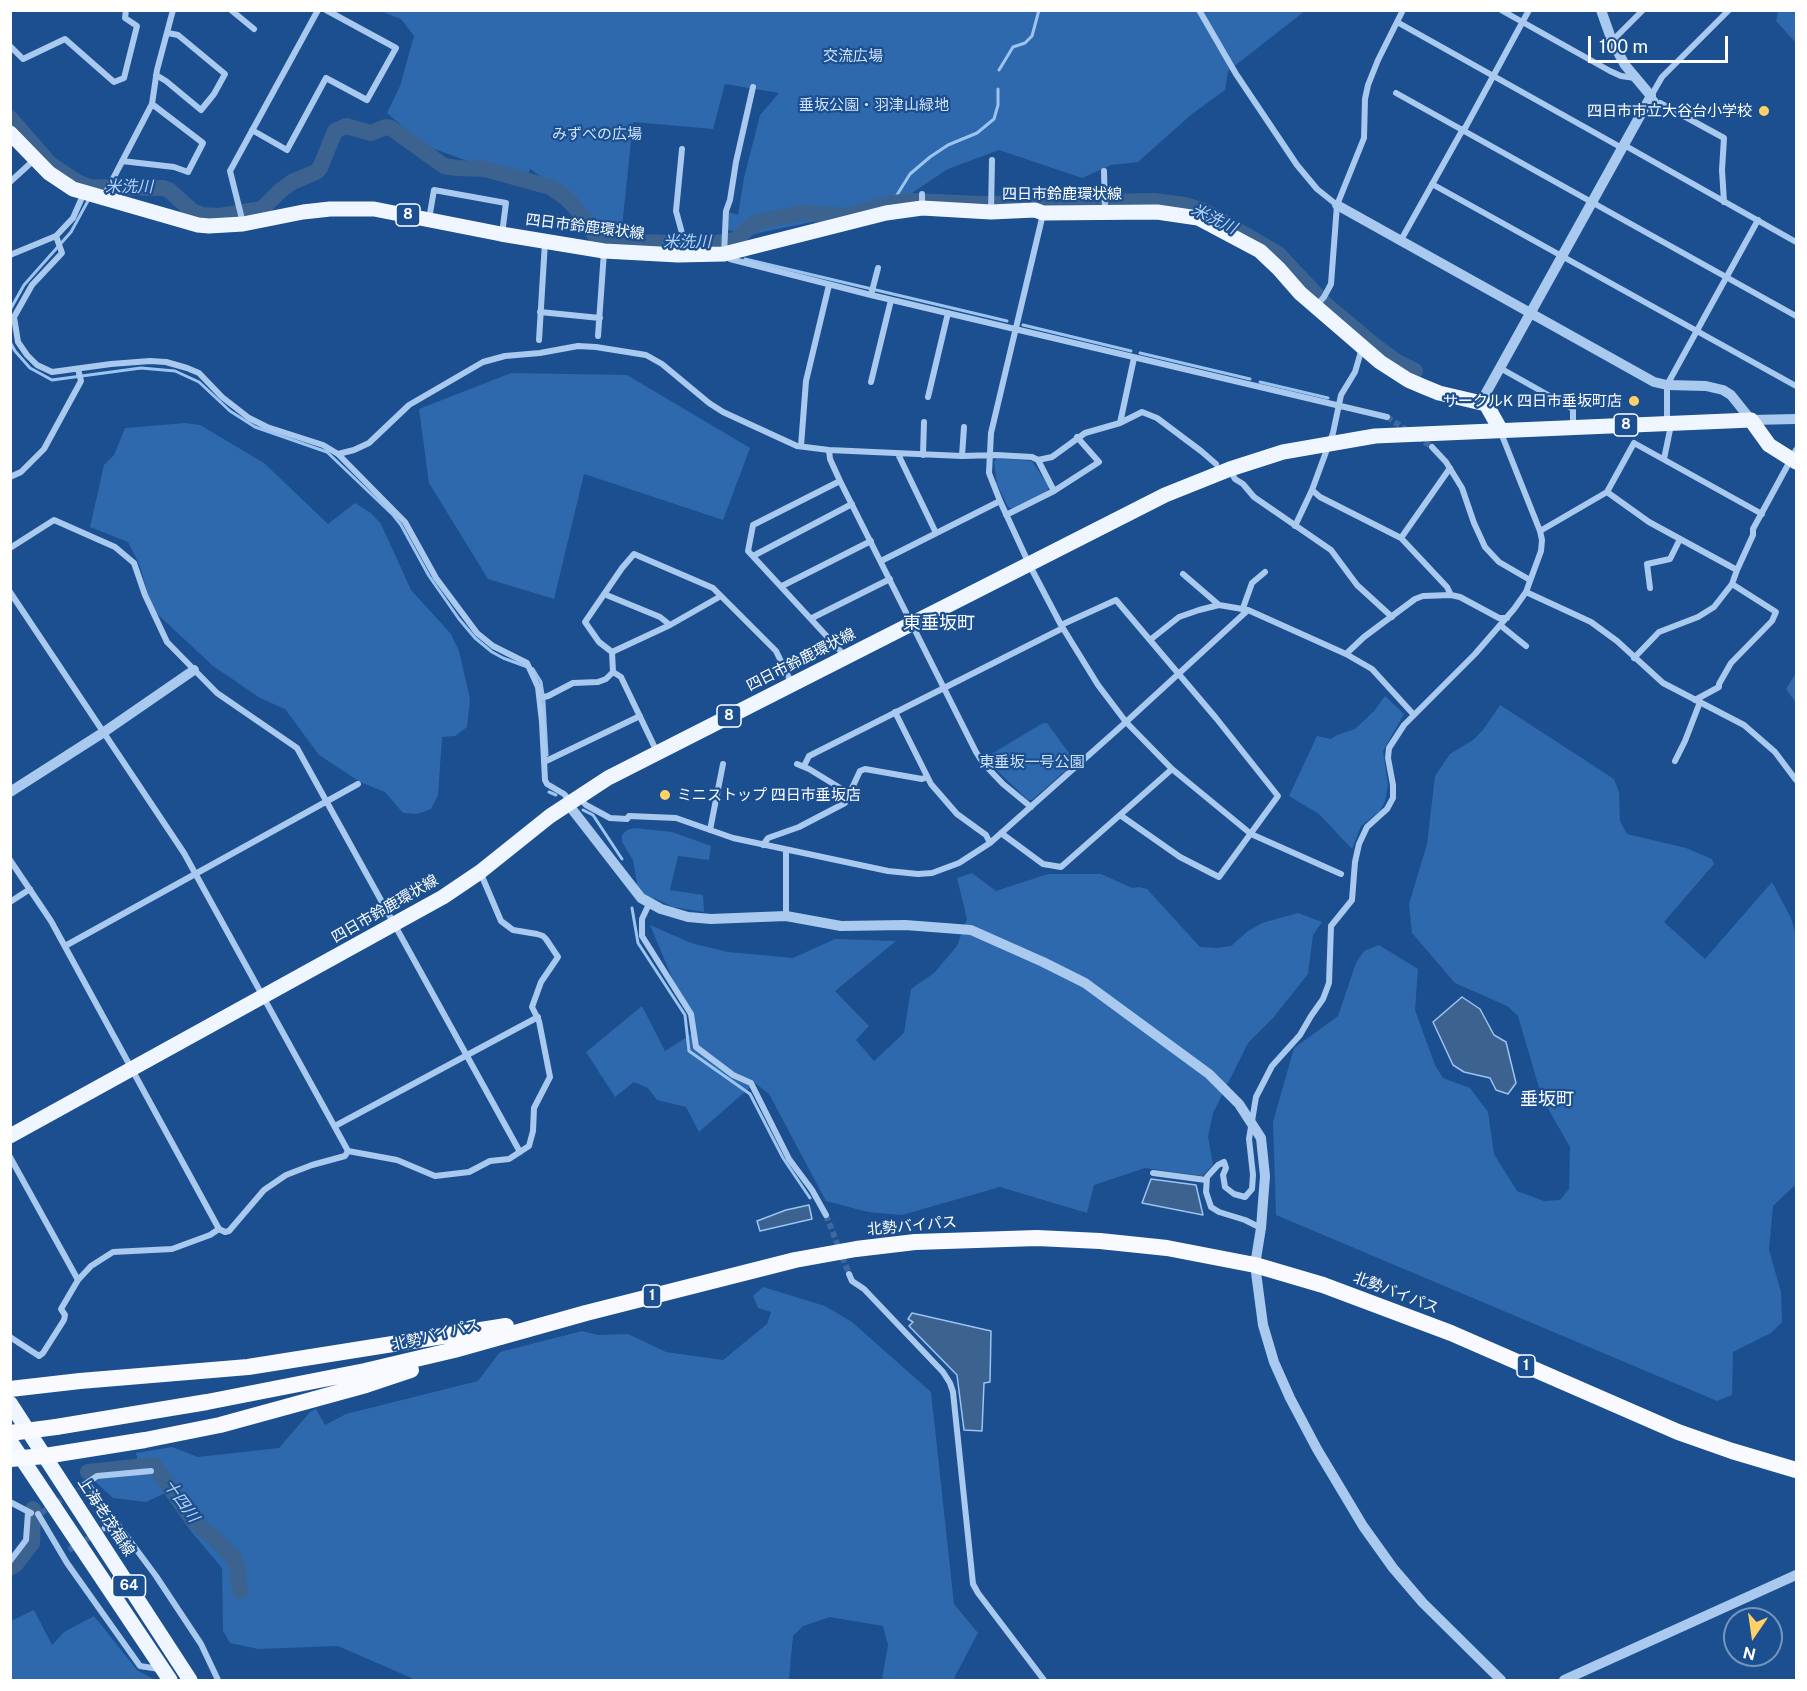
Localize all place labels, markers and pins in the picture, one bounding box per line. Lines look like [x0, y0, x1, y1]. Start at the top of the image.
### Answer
place label: 四日市市立大谷台小学校 [1587, 102, 1752, 120]
marker: 四日市市立大谷台小学校 [1757, 104, 1771, 118]
place label: サークルK 四日市垂坂町店 [1443, 392, 1622, 410]
marker: サークルK 四日市垂坂町店 [1627, 394, 1641, 408]
place label: ミニストップ 四日市垂坂店 [677, 786, 861, 804]
marker: ミニストップ 四日市垂坂店 [658, 788, 672, 802]

